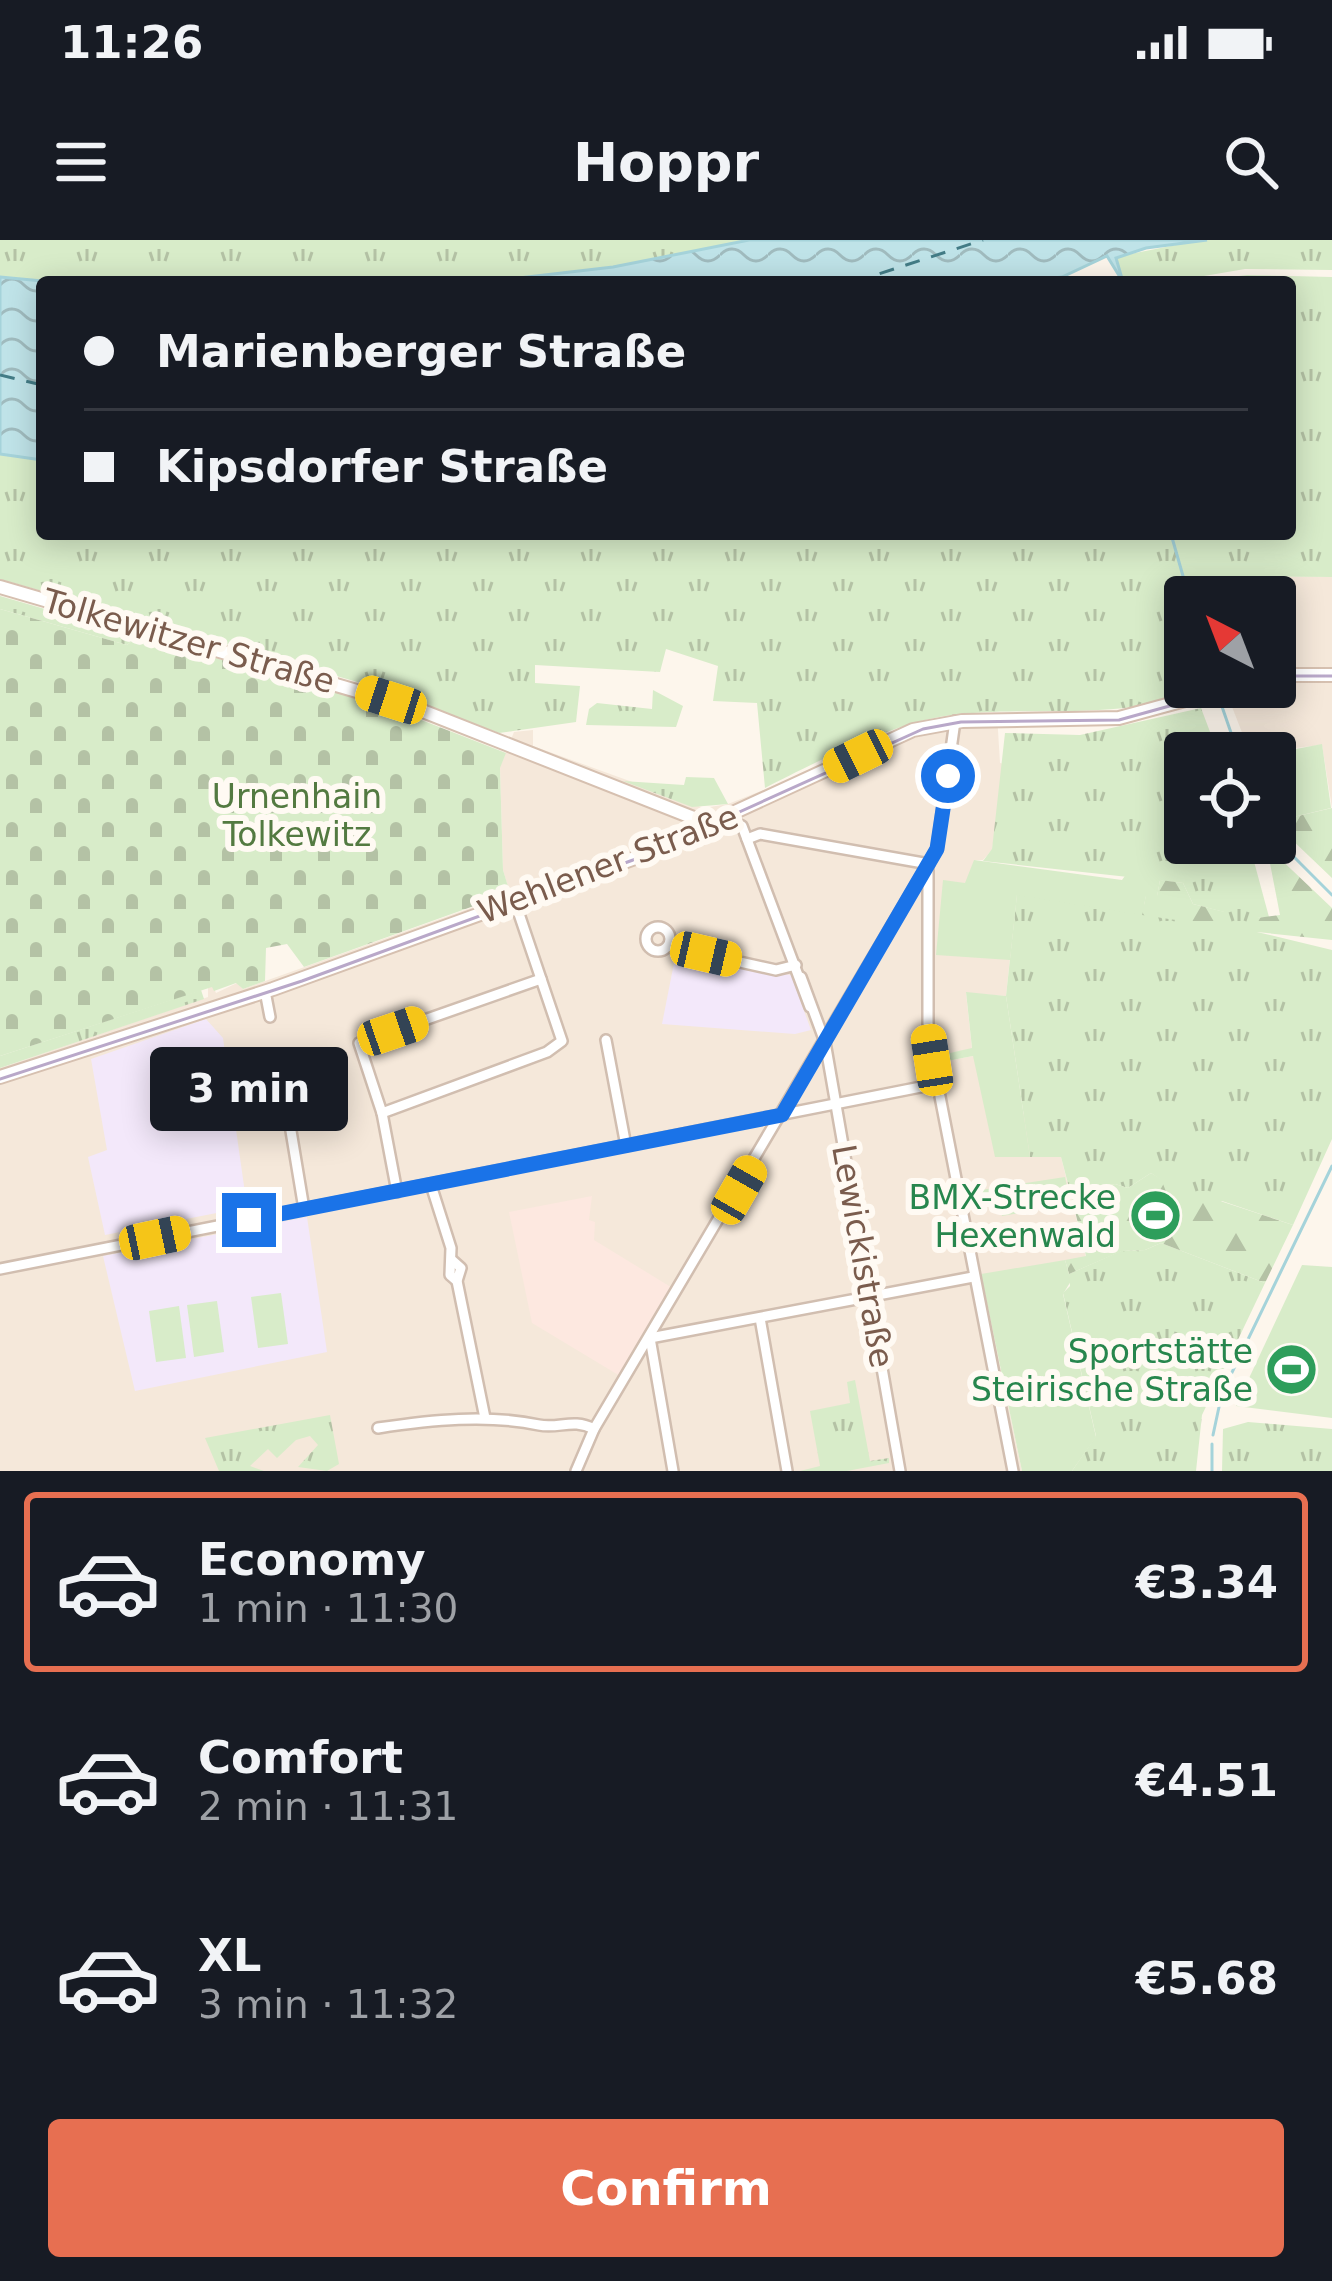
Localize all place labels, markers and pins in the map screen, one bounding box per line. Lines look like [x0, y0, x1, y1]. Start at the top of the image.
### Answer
place label: BMX-Strecke Hexenwald [909, 1178, 1116, 1255]
sports icon: BMX-Strecke Hexenwald [1127, 1188, 1183, 1244]
place label: Sportstätte Steirische Straße [971, 1332, 1253, 1409]
sports icon: Sportstätte Steirische Straße [1264, 1342, 1320, 1398]

